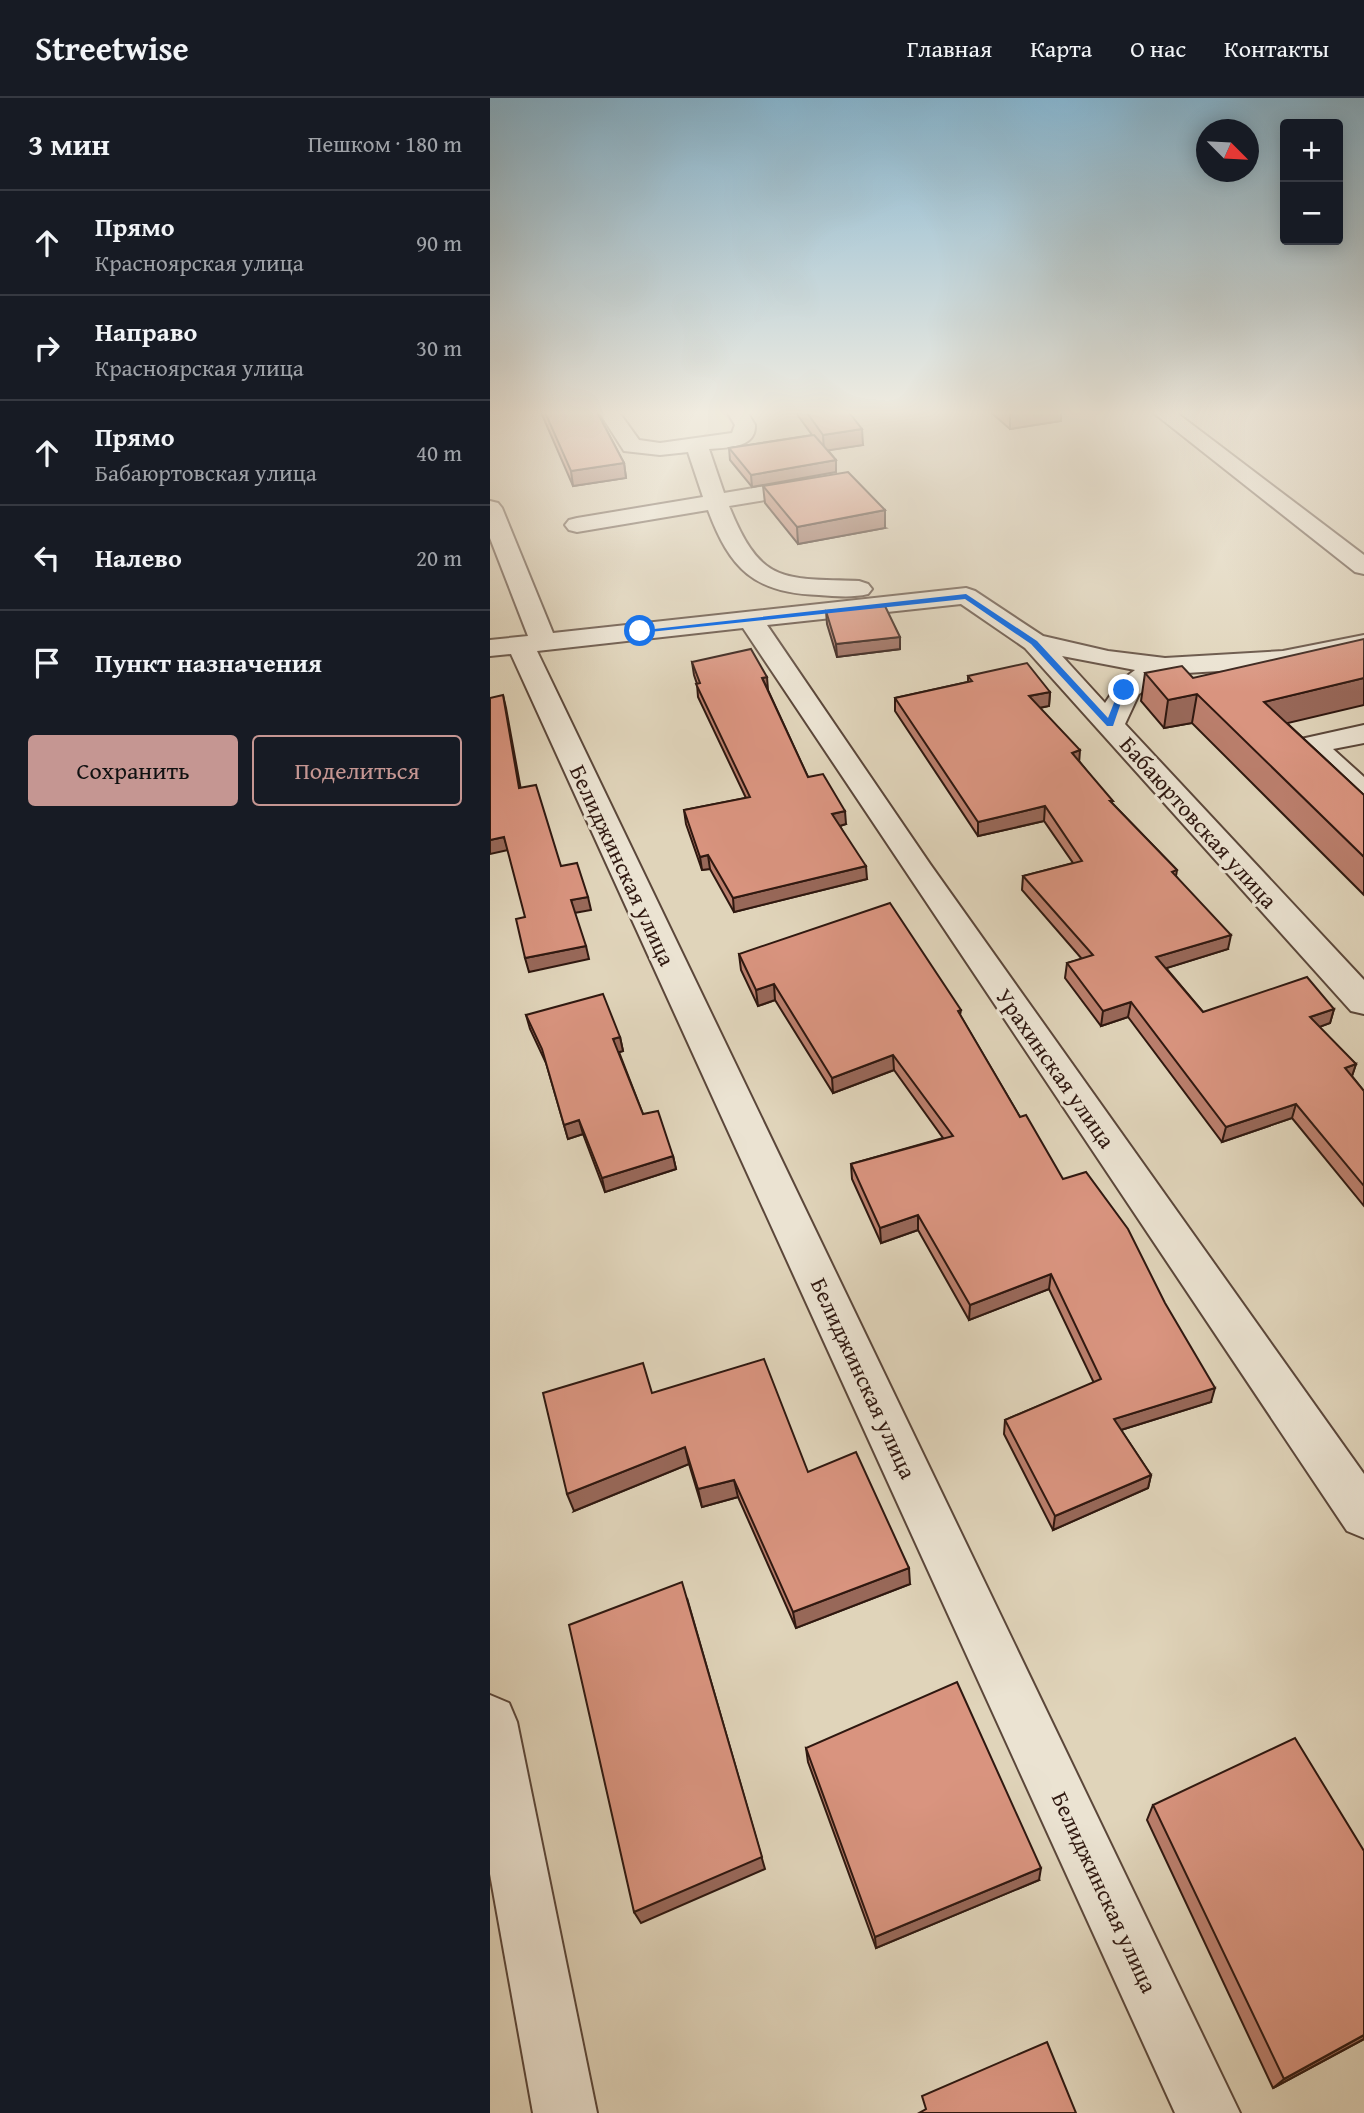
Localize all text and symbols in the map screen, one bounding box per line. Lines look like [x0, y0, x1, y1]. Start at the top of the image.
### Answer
text: Streetwise [35, 24, 189, 72]
text: Главная [907, 31, 992, 66]
text: Карта [1030, 31, 1092, 66]
text: О нас [1130, 31, 1186, 66]
text: Контакты [1224, 31, 1329, 66]
north arrow [1196, 119, 1259, 182]
map controls [1280, 119, 1343, 245]
button: + [1280, 119, 1343, 182]
text: 3 мин [28, 122, 110, 166]
text: Пешком · 180 m [308, 127, 462, 160]
button: − [1280, 182, 1343, 245]
text: Прямо [95, 207, 175, 246]
icon: ahead [28, 224, 66, 262]
text: 90 m [416, 226, 462, 259]
text: Красноярская улица [95, 246, 304, 279]
text: Направо [95, 312, 197, 351]
icon: right [28, 329, 66, 367]
text: 30 m [416, 331, 462, 364]
text: Красноярская улица [95, 351, 304, 384]
text: Прямо [95, 417, 175, 456]
icon: ahead [28, 434, 66, 472]
text: 40 m [416, 436, 462, 469]
text: Бабаюртовская улица [95, 456, 317, 489]
text: Налево [95, 538, 182, 577]
icon: left [28, 539, 66, 577]
text: 20 m [416, 541, 462, 574]
route start [624, 615, 655, 646]
text: Пункт назначения [95, 643, 322, 682]
icon: arrive [28, 644, 66, 682]
route end [1108, 674, 1139, 705]
street label: Бабаюртовская улица [1113, 729, 1285, 915]
button: Сохранить [28, 735, 238, 806]
button: Поделиться [252, 735, 462, 806]
street label: Белиджинская улица [562, 759, 684, 971]
street label: Урахинская улица [989, 981, 1123, 1155]
street label: Белиджинская улица [803, 1272, 925, 1484]
street label: Белиджинская улица [1044, 1786, 1166, 1998]

